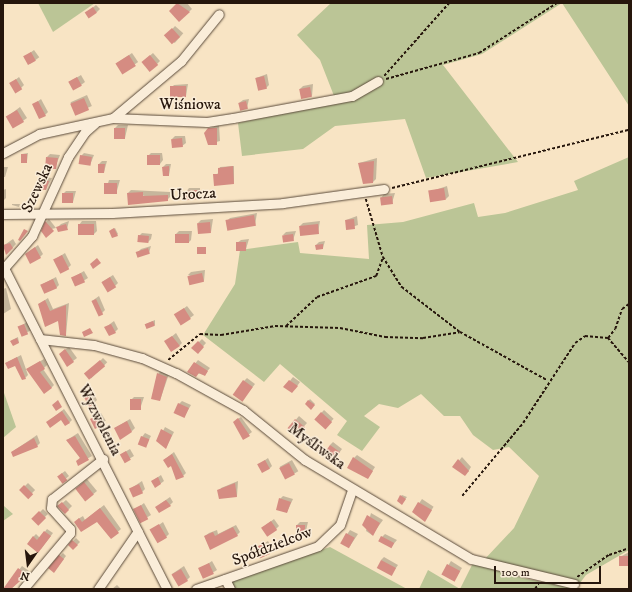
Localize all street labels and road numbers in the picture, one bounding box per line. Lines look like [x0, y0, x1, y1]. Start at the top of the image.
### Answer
street label: Wiśniowa [159, 94, 221, 114]
street label: Szewska [17, 160, 57, 216]
street label: Urocza [169, 183, 217, 205]
street label: Wyzwolenia [74, 381, 126, 459]
street label: Myśliwska [284, 419, 350, 473]
street label: Spółdzielców [229, 522, 315, 570]

